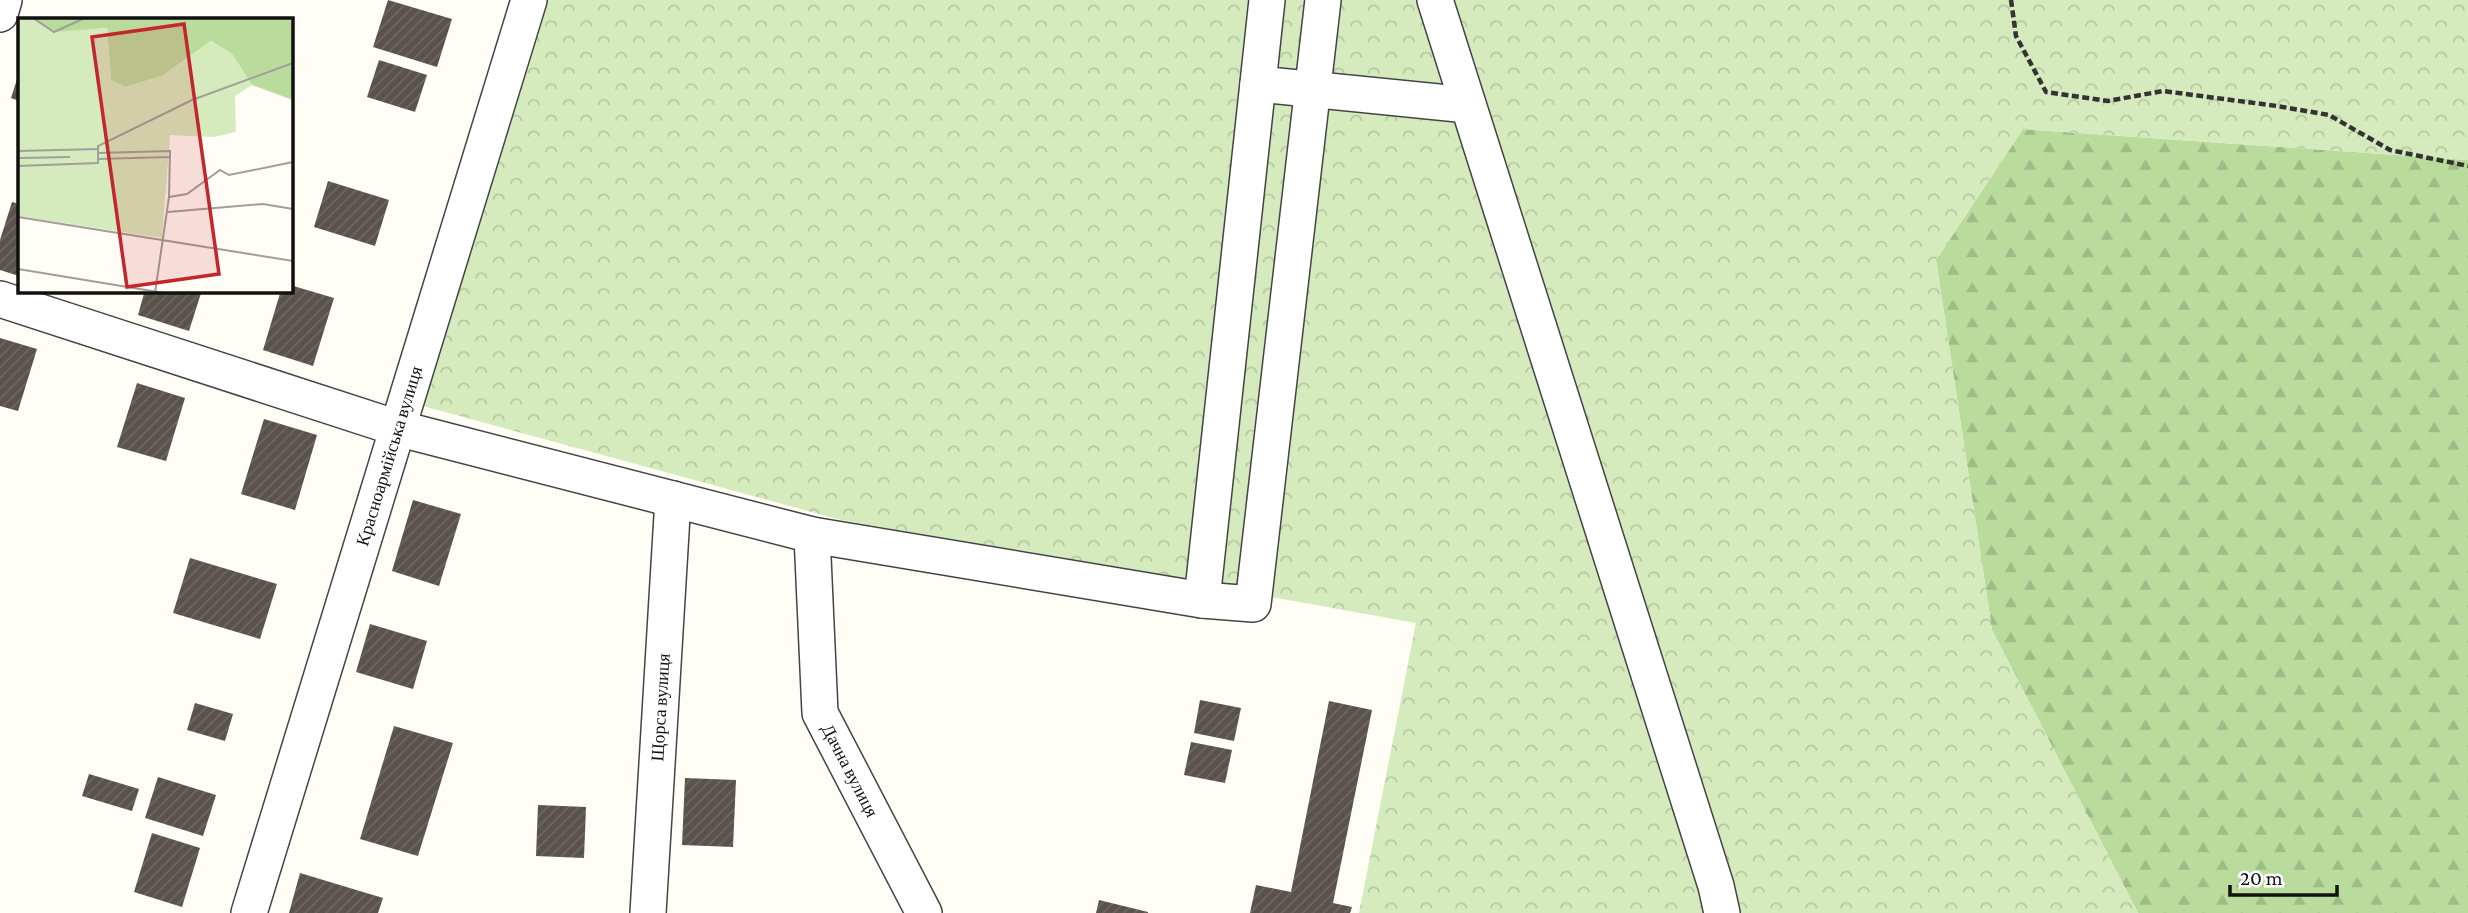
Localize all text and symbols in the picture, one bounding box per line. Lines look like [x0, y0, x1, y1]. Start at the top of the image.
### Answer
inset map [18, 18, 292, 292]
street label: Красноармійська вулиця [352, 364, 426, 548]
street label: Щорса вулиця [647, 653, 674, 762]
street label: Дачна вулиця [817, 721, 882, 821]
scale bar [2230, 853, 2337, 897]
text: 20 m [2240, 866, 2283, 890]

